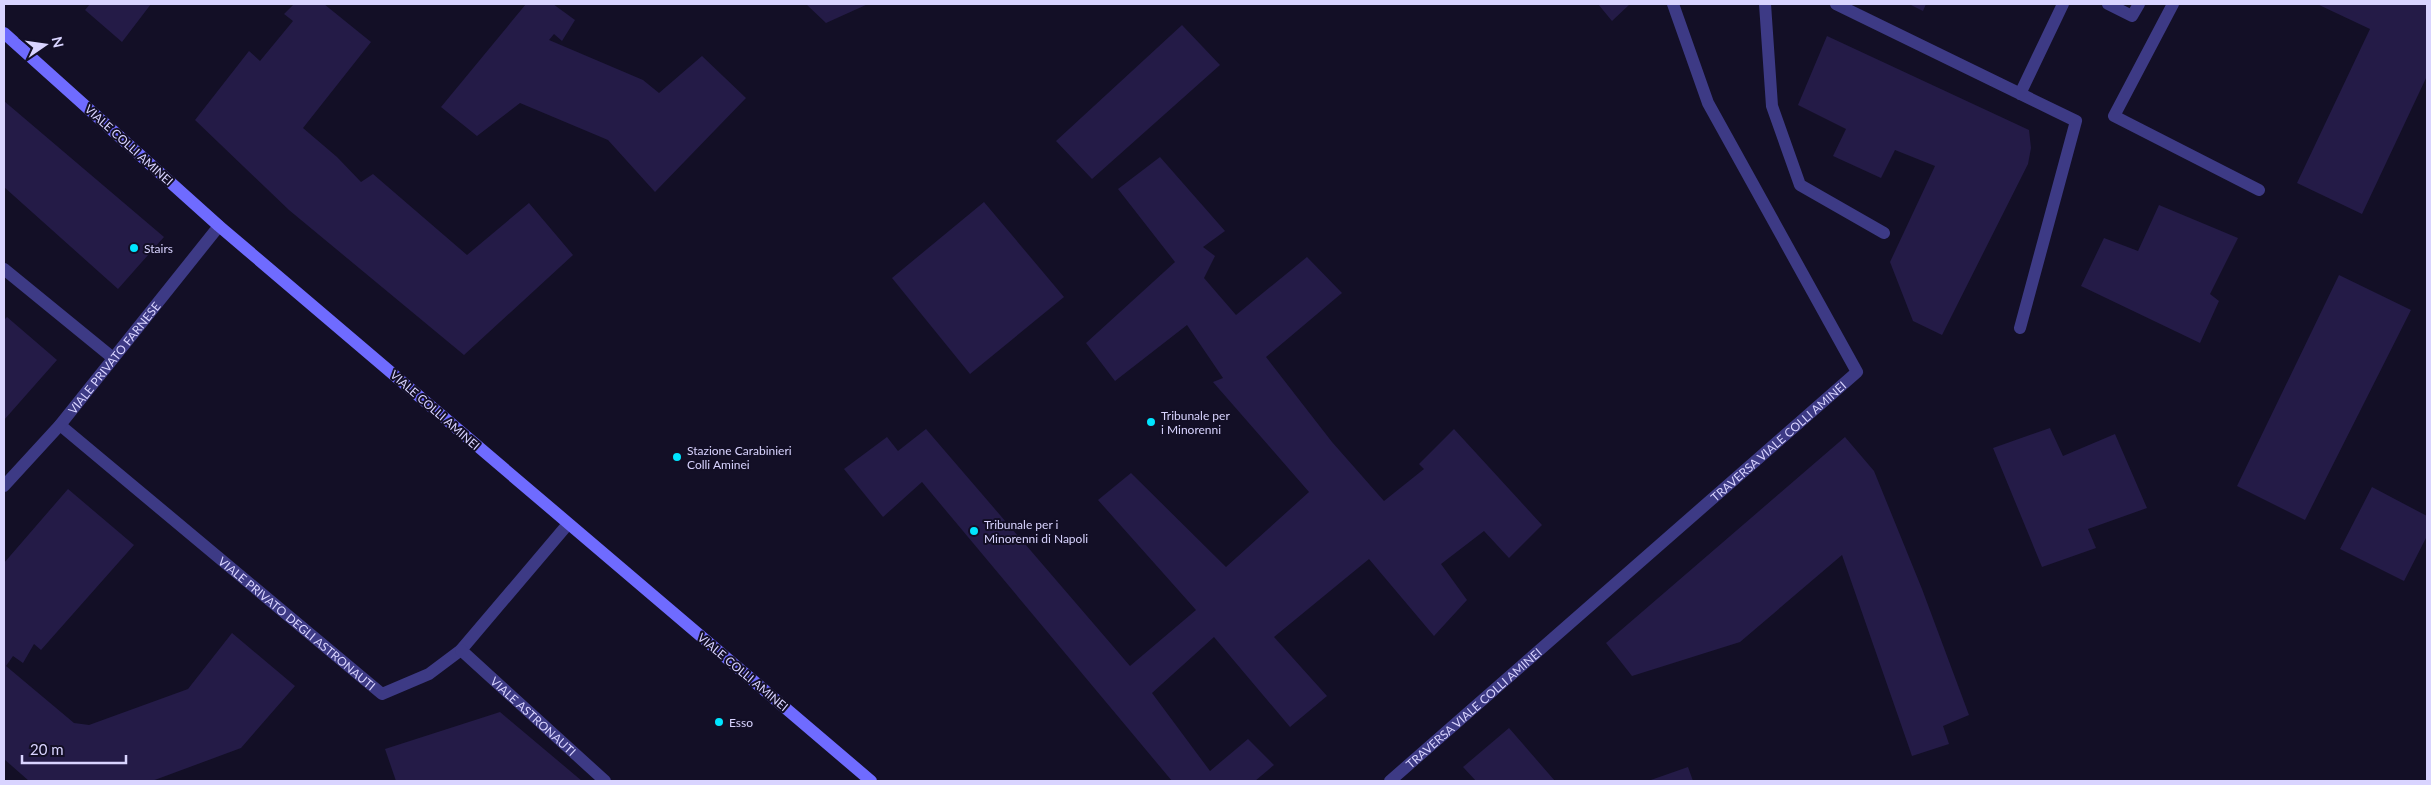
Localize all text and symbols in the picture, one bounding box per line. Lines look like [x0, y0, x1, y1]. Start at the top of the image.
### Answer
north arrow [20, 20, 70, 70]
text: N [49, 35, 68, 49]
street label: VIALE COLLI AMINEI [82, 101, 176, 189]
place label: Stairs [144, 241, 173, 256]
marker: Stairs [128, 242, 140, 254]
street label: VIALE PRIVATO FARNESE [64, 298, 163, 417]
street label: VIALE COLLI AMINEI [387, 367, 483, 453]
street label: TRAVERSA VIALE COLLI AMINEI [1707, 378, 1849, 504]
place label: Tribunale per i Minorenni [1161, 408, 1230, 437]
marker: Tribunale per i Minorenni [1145, 416, 1157, 428]
place label: Stazione Carabinieri Colli Aminei [687, 443, 792, 472]
marker: Stazione Carabinieri Colli Aminei [671, 451, 683, 463]
place label: Tribunale per i Minorenni di Napoli [984, 517, 1088, 546]
marker: Tribunale per i Minorenni di Napoli [968, 525, 980, 537]
street label: VIALE PRIVATO DEGLI ASTRONAUTI [216, 553, 379, 693]
street label: VIALE COLLI AMINEI [695, 630, 791, 714]
street label: TRAVERSA VIALE COLLI AMINEI [1403, 644, 1544, 771]
street label: VIALE ASTRONAUTI [488, 673, 579, 759]
place label: Esso [729, 715, 753, 730]
marker: Esso [713, 716, 725, 728]
scale bar [22, 732, 126, 764]
text: 20 m [30, 740, 64, 758]

